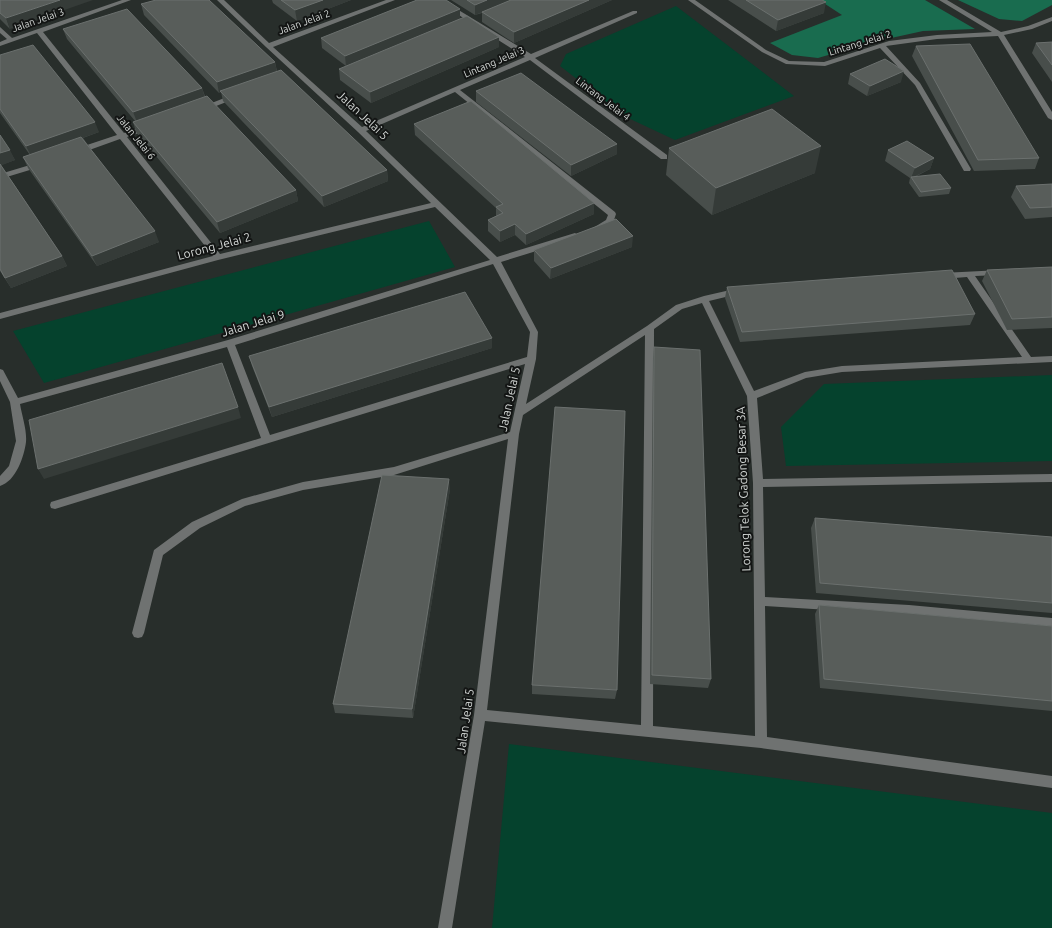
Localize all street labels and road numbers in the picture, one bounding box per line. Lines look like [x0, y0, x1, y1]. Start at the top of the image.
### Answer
street label: Jalan Jelai 3 [10, 6, 66, 34]
street label: Jalan Jelai 2 [277, 8, 331, 36]
street label: Lintang Jelai 2 [827, 28, 893, 58]
street label: Lintang Jelai 3 [462, 44, 526, 80]
street label: Lintang Jelai 4 [574, 75, 632, 123]
street label: Jalan Jelai 5 [335, 88, 391, 142]
street label: Jalan Jelai 6 [115, 112, 158, 162]
street label: Lorong Jelai 2 [176, 230, 252, 262]
street label: Jalan Jelai 9 [220, 307, 286, 339]
street label: Jalan Jelai 5 [496, 366, 522, 432]
street label: Lorong Telok Gadong Besar 3A [734, 406, 752, 572]
street label: Jalan Jelai 5 [454, 688, 476, 754]

